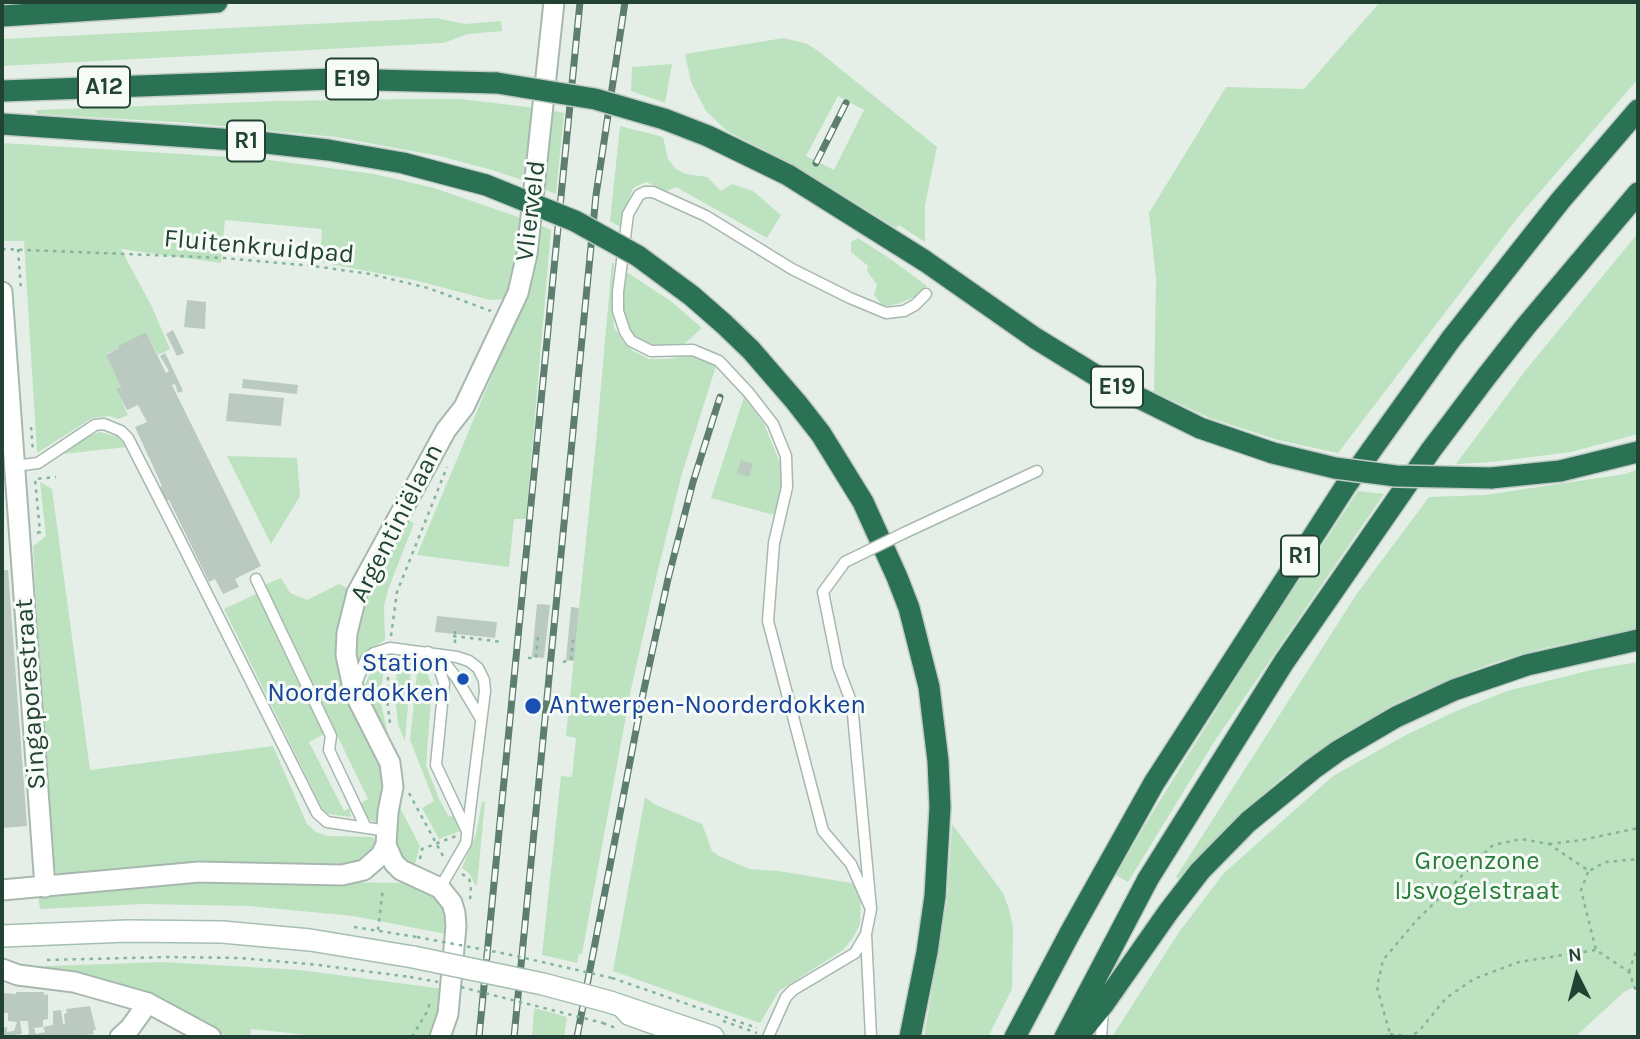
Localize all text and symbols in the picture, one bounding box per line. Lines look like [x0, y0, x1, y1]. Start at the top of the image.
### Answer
road number: E19 [326, 58, 378, 100]
road number: A12 [78, 66, 130, 108]
road number: R1 [227, 120, 265, 162]
street label: Vlierveld [509, 159, 553, 263]
street label: Fluitenkruidpad [162, 223, 356, 271]
road number: E19 [1091, 366, 1143, 408]
street label: Argentiniëlaan [344, 439, 450, 607]
road number: R1 [1281, 536, 1319, 576]
street label: Singaporestraat [9, 597, 53, 791]
place label: Station Noorderdokken [267, 648, 449, 710]
marker: Station Noorderdokken [455, 671, 471, 687]
place label: Antwerpen-Noorderdokken [549, 690, 866, 722]
marker: Antwerpen-Noorderdokken [523, 696, 543, 716]
park label: Groenzone IJsvogelstraat [1394, 846, 1560, 908]
north arrow [1542, 941, 1612, 1011]
text: N [1567, 943, 1583, 967]

